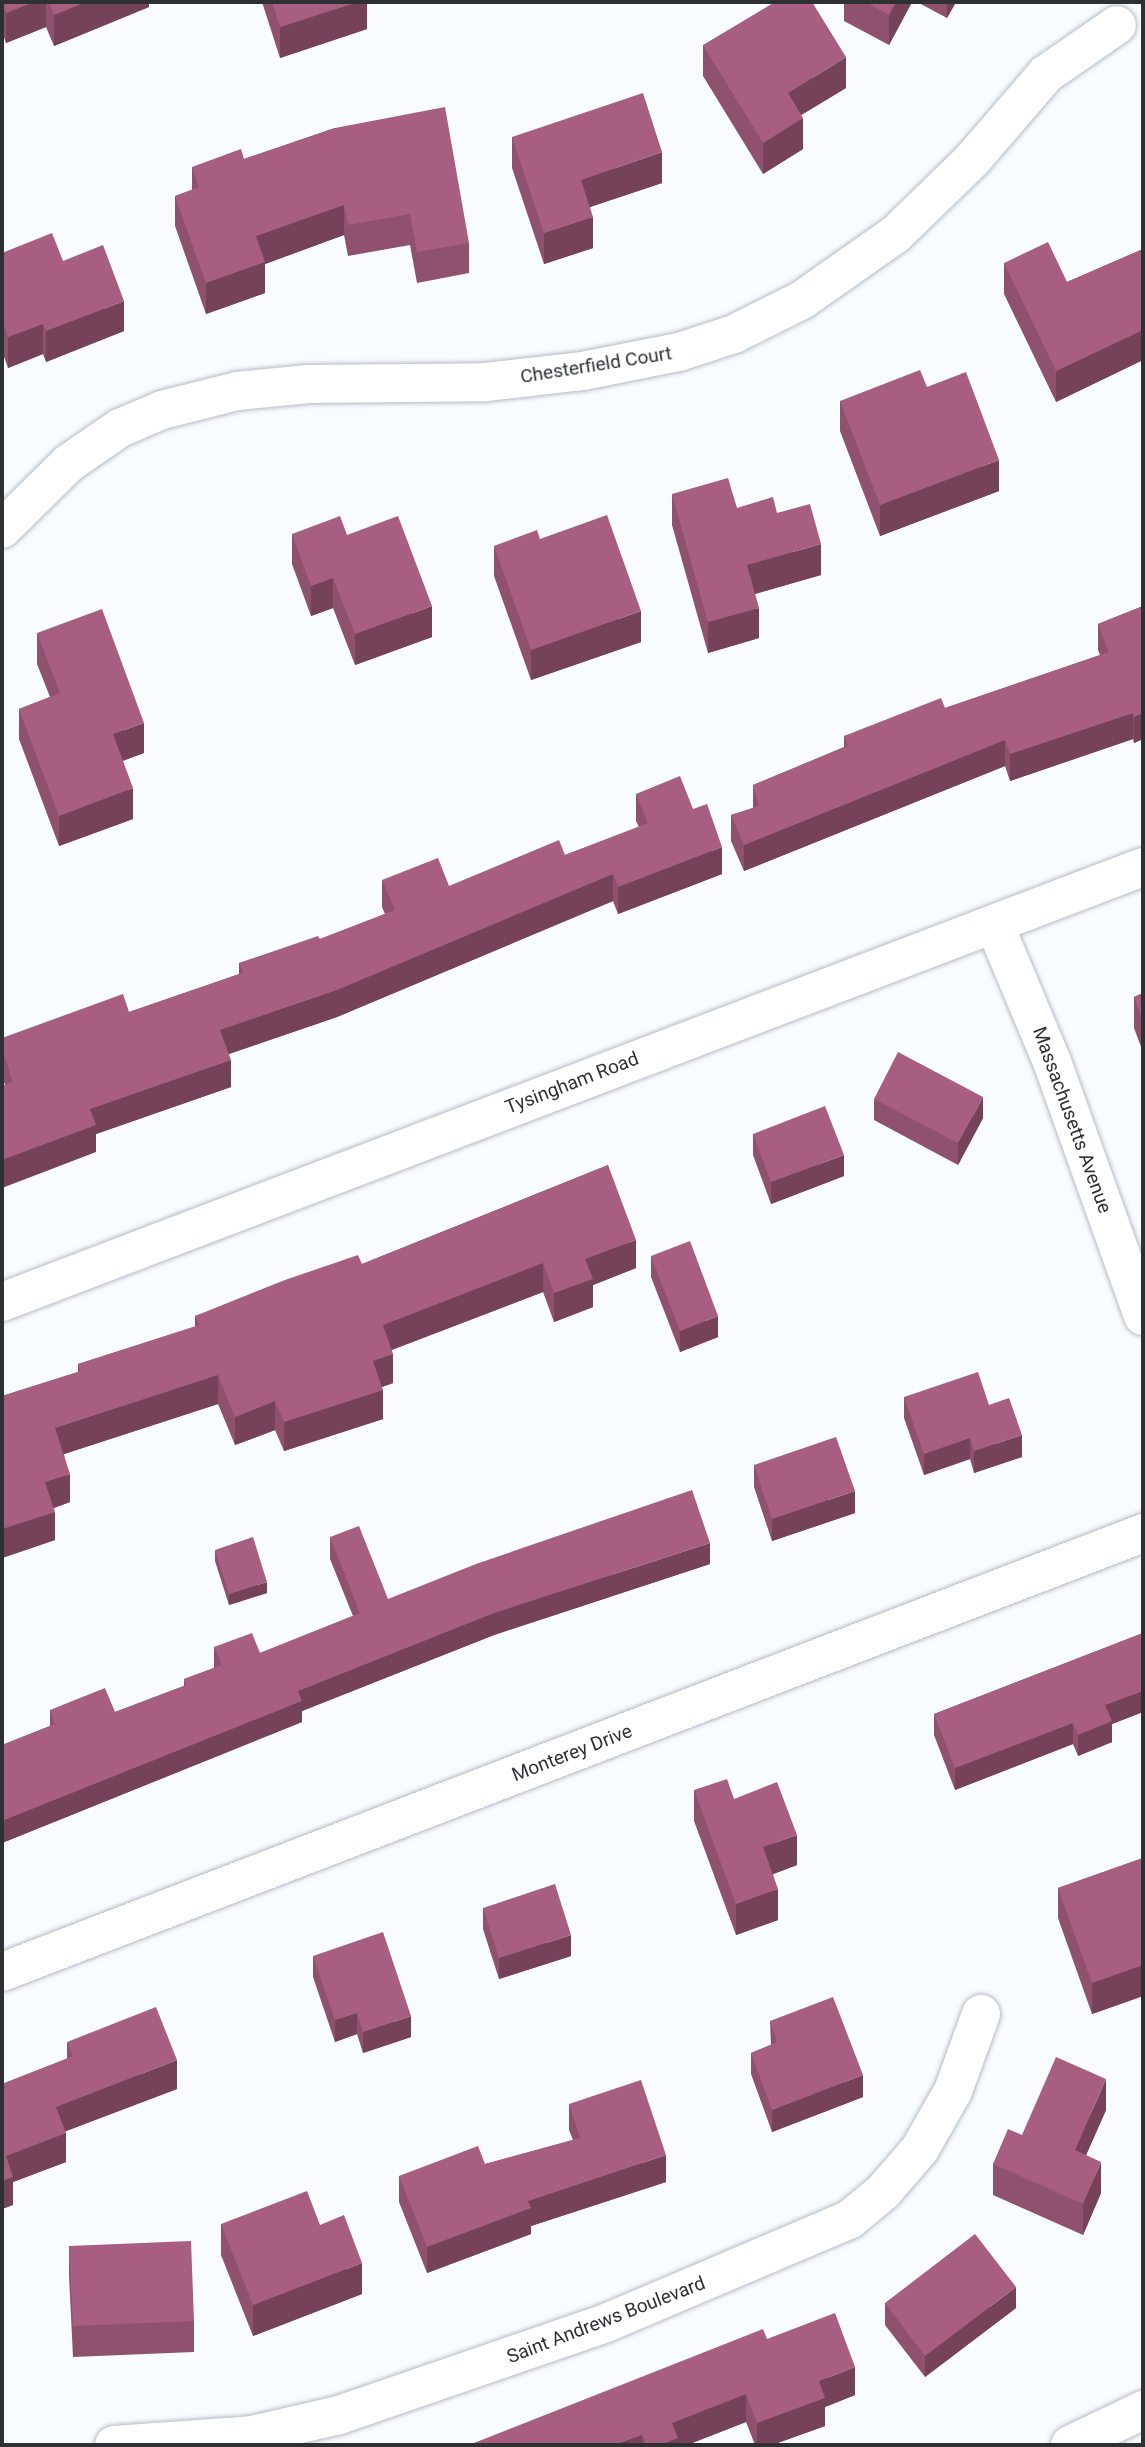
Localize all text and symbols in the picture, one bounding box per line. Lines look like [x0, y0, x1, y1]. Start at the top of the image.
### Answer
street label: Chesterfield Court [519, 342, 673, 388]
street label: Massachusetts Avenue [1028, 1024, 1116, 1216]
street label: Tysingham Road [502, 1047, 642, 1119]
street label: Monterey Drive [509, 1720, 635, 1786]
street label: Saint Andrews Boulevard [504, 2272, 708, 2368]

